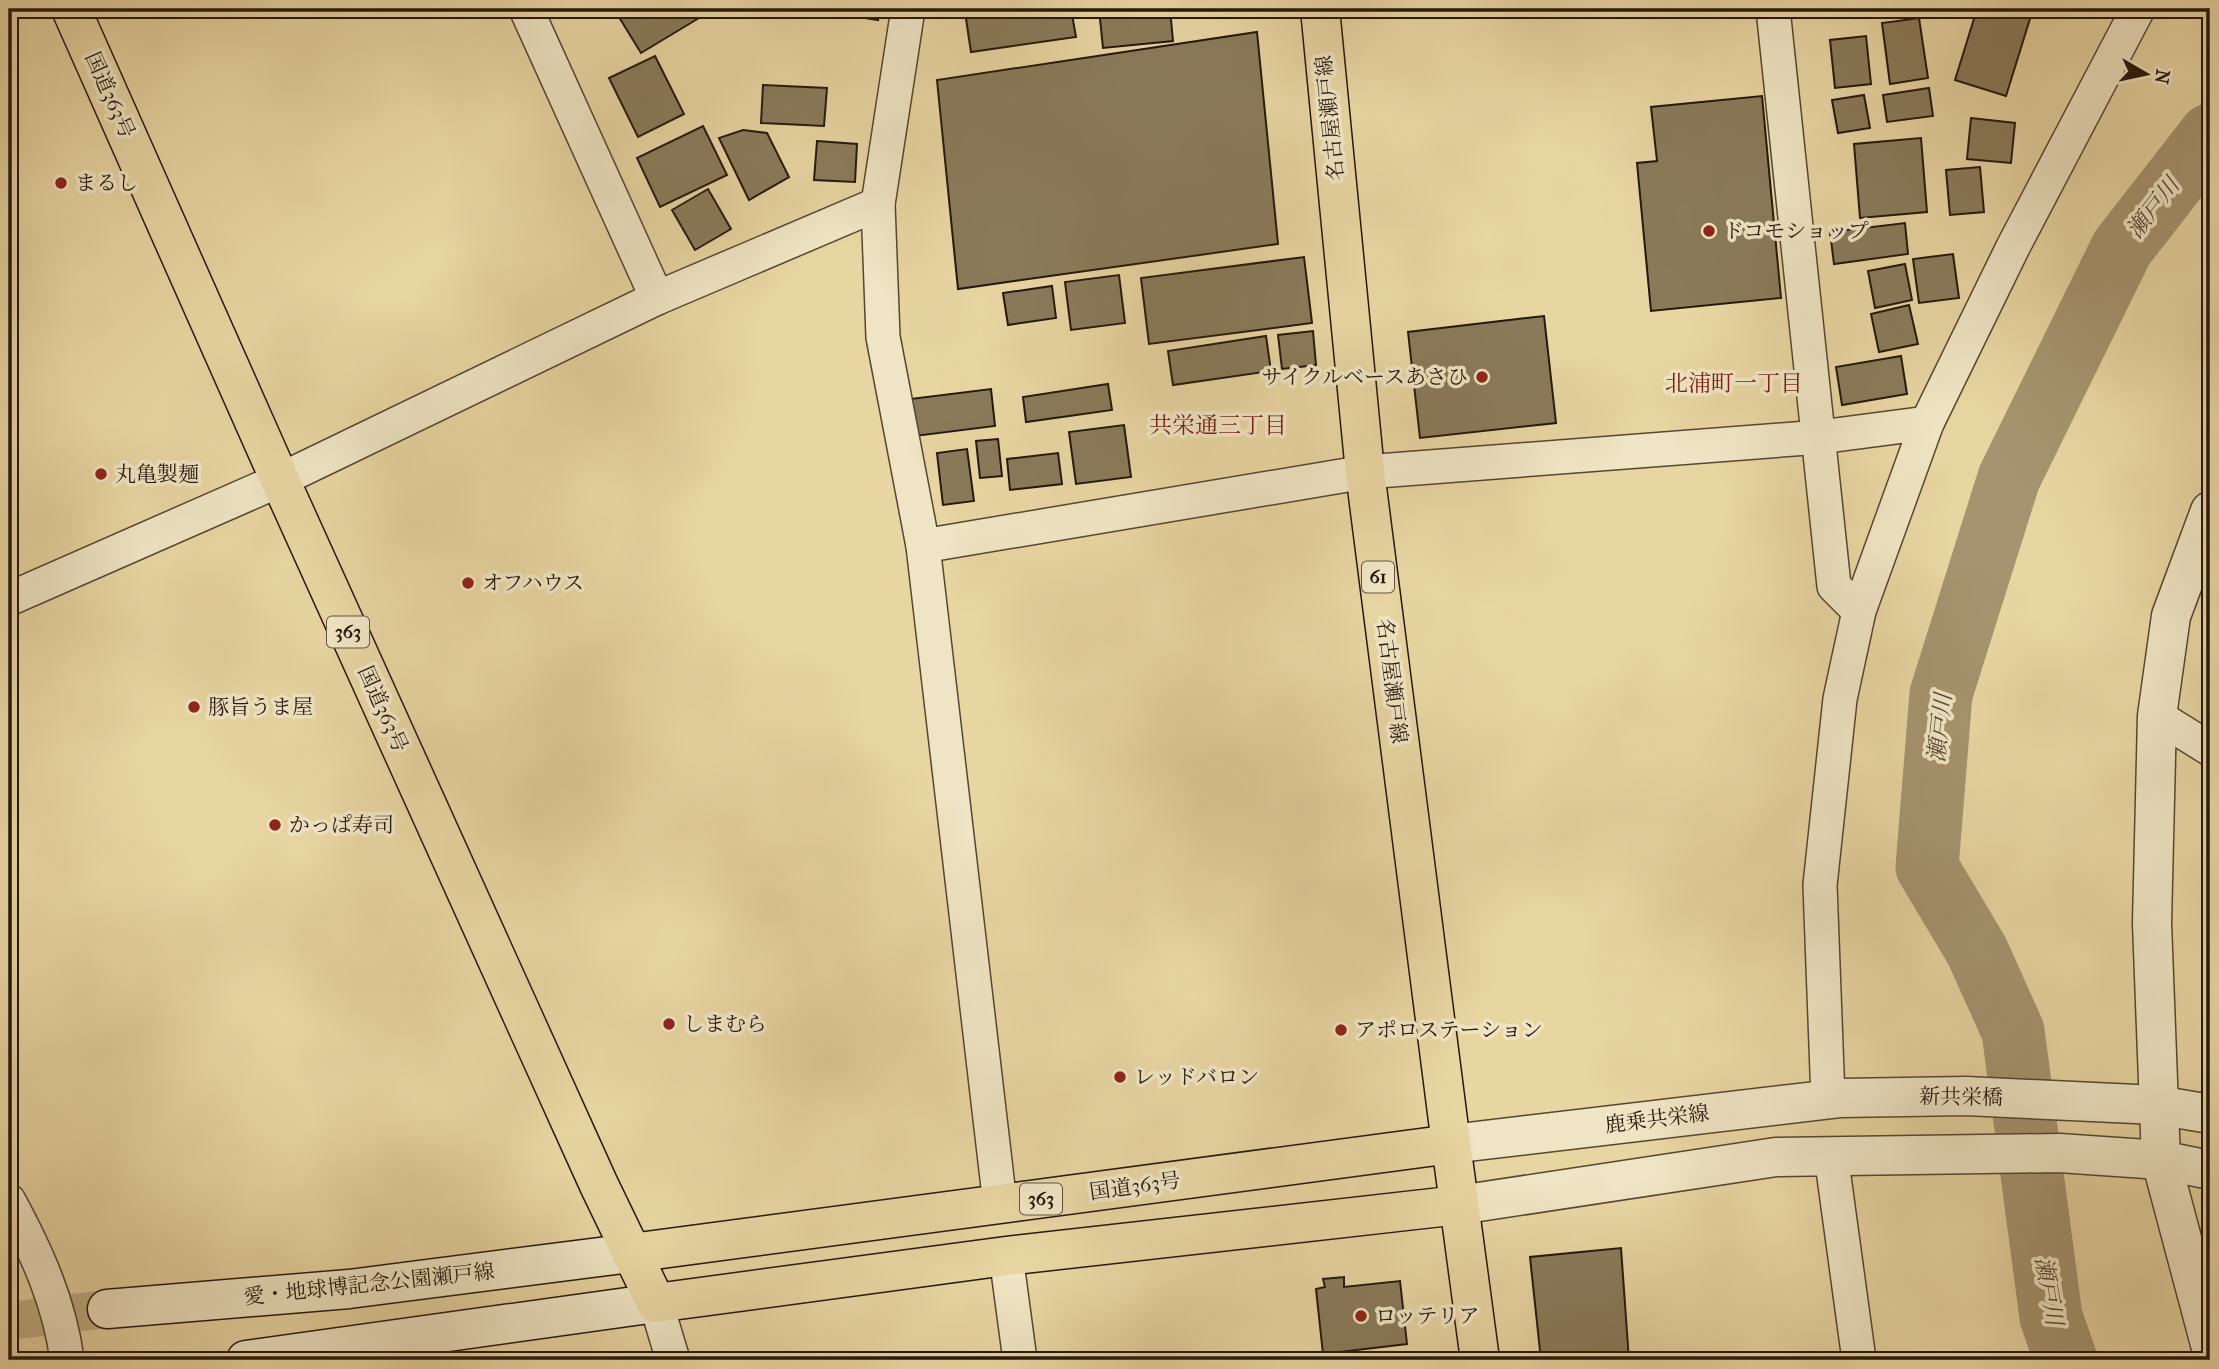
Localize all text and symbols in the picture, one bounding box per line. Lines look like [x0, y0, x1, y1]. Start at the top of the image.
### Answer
north arrow [2110, 38, 2180, 108]
street label: 国道363号 [80, 48, 140, 142]
street label: 名古屋瀬戸線 [1311, 54, 1349, 182]
text: N [2150, 68, 2174, 86]
water label: 瀬戸川 [2121, 170, 2187, 243]
place label: まるし [75, 171, 138, 195]
marker: まるし [53, 175, 69, 191]
place label: ドコモショップ [1723, 219, 1869, 243]
marker: ドコモショップ [1701, 223, 1717, 239]
place label: サイクルベースあさひ [1262, 365, 1468, 389]
marker: サイクルベースあさひ [1474, 369, 1490, 385]
district label: 北浦町一丁目 [1665, 370, 1803, 397]
district label: 共栄通三丁目 [1149, 412, 1287, 439]
place label: 丸亀製麺 [115, 462, 199, 486]
marker: 丸亀製麺 [93, 466, 109, 482]
road number: 61 [1362, 562, 1394, 592]
place label: オフハウス [482, 571, 584, 595]
marker: オフハウス [460, 575, 476, 591]
road number: 363 [327, 617, 369, 648]
street label: 名古屋瀬戸線 [1372, 617, 1412, 745]
street label: 国道363号 [353, 662, 413, 756]
water label: 瀬戸川 [1923, 689, 1957, 764]
place label: 豚旨うま屋 [208, 695, 313, 719]
marker: 豚旨うま屋 [186, 699, 202, 715]
place label: かっぱ寿司 [289, 813, 394, 837]
marker: かっぱ寿司 [267, 817, 283, 833]
place label: しまむら [683, 1012, 767, 1036]
marker: しまむら [661, 1016, 677, 1032]
place label: アポロステーション [1355, 1018, 1543, 1042]
marker: アポロステーション [1333, 1022, 1349, 1038]
place label: レッドバロン [1134, 1065, 1259, 1089]
marker: レッドバロン [1112, 1069, 1128, 1085]
street label: 新共栄橋 [1919, 1084, 2003, 1110]
street label: 鹿乗共栄線 [1603, 1101, 1711, 1137]
street label: 国道363号 [1088, 1168, 1182, 1204]
road number: 363 [1020, 1184, 1062, 1214]
water label: 瀬戸川 [2030, 1255, 2069, 1330]
street label: 愛・地球博記念公園瀬戸線 [242, 1259, 496, 1309]
place label: ロッテリア [1375, 1304, 1480, 1328]
marker: ロッテリア [1353, 1308, 1369, 1324]

